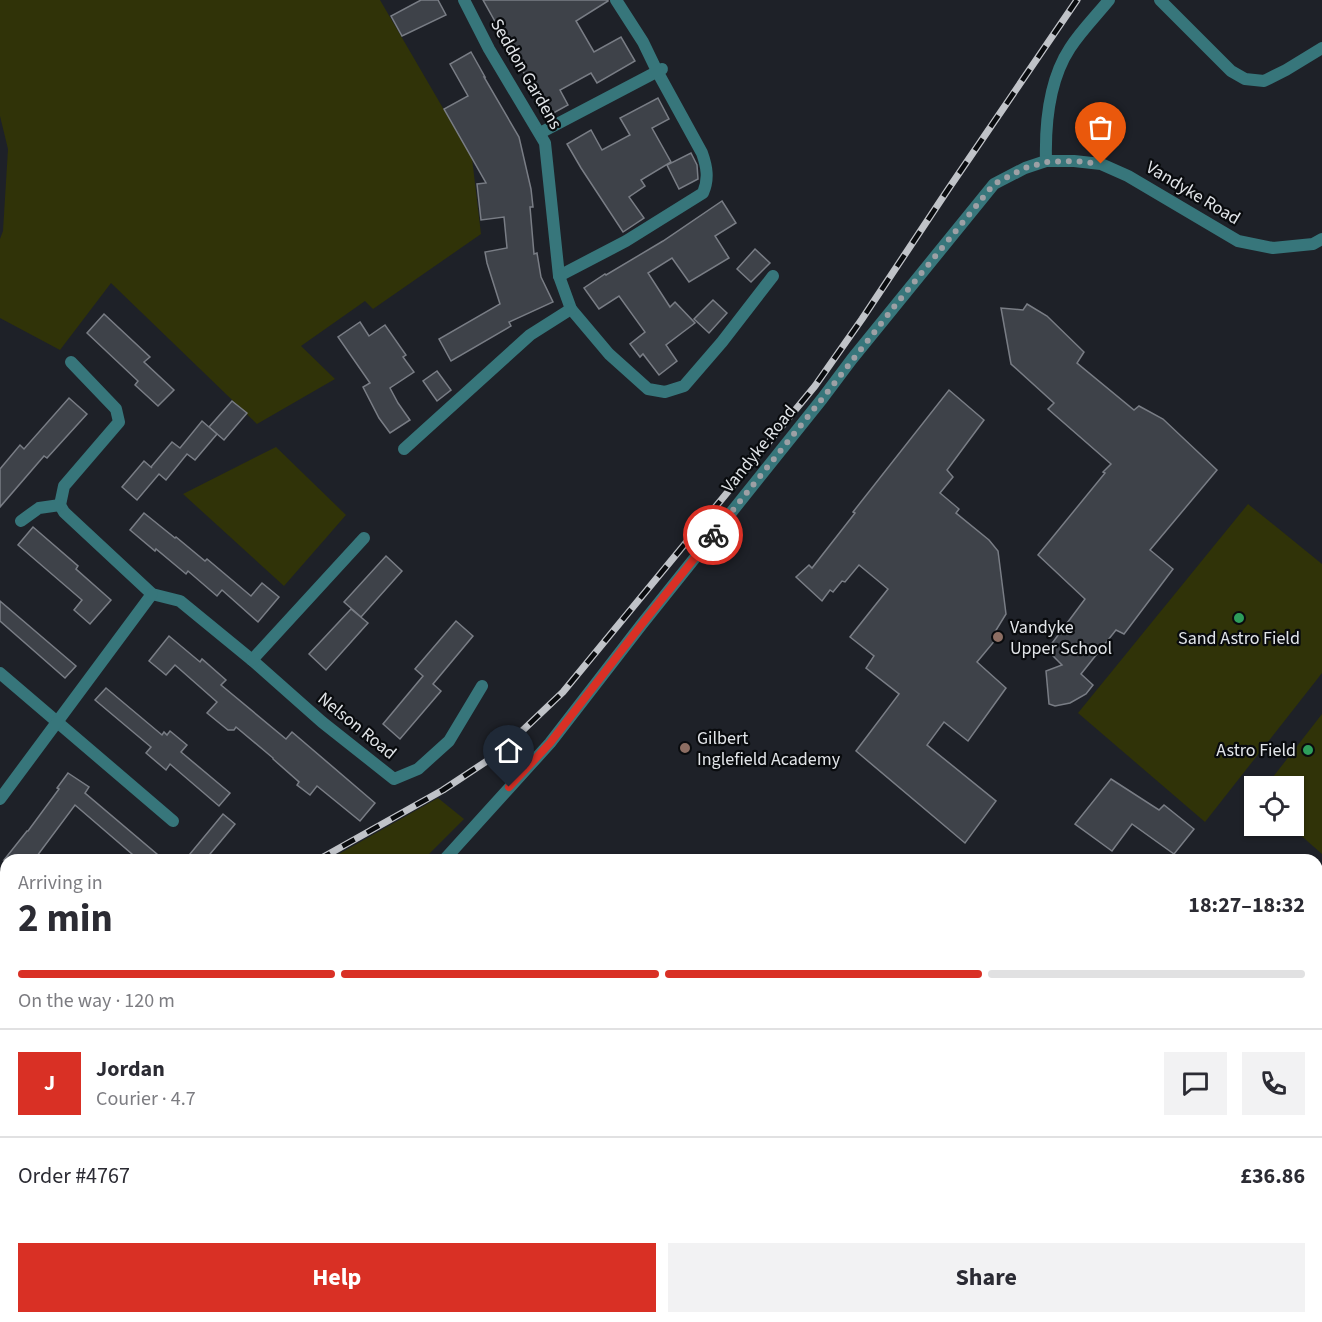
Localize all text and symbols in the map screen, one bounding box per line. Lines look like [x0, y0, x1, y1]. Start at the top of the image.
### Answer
street label: Seddon Gardens [484, 14, 568, 134]
pin [1075, 102, 1126, 164]
icon: bag [1084, 111, 1117, 144]
street label: Vandyke Road [1141, 155, 1245, 231]
street label: Vandyke Road [716, 400, 802, 498]
courier [683, 505, 743, 565]
icon: bike [697, 519, 730, 552]
marker: Sand Astro Field [1232, 611, 1246, 625]
place label: Vandyke Upper School [1010, 615, 1112, 661]
place label: Sand Astro Field [1178, 626, 1300, 651]
marker: Vandyke Upper School [991, 630, 1005, 644]
street label: Nelson Road [312, 687, 402, 765]
pin [483, 725, 534, 787]
place label: Gilbert Inglefield Academy [697, 726, 841, 772]
icon: home [492, 734, 525, 767]
place label: Astro Field [1216, 738, 1296, 763]
marker: Gilbert Inglefield Academy [678, 741, 692, 755]
marker: Astro Field [1301, 743, 1315, 757]
map controls [1244, 776, 1304, 836]
button: locate [1244, 776, 1304, 836]
text: Arriving in [18, 869, 103, 897]
text: 18:27–18:32 [1188, 889, 1305, 921]
text: 2 min [18, 891, 113, 947]
text: On the way · 120 m [18, 987, 175, 1015]
button: chat [1164, 1052, 1227, 1115]
button: phone [1242, 1052, 1305, 1115]
text: Jordan [96, 1053, 165, 1085]
text: J [44, 1067, 55, 1099]
text: Courier · 4.7 [96, 1085, 196, 1113]
text: Order #4767 [18, 1160, 130, 1192]
text: £36.86 [1240, 1160, 1305, 1192]
button: Help [18, 1243, 656, 1312]
button: Share [668, 1243, 1305, 1312]

